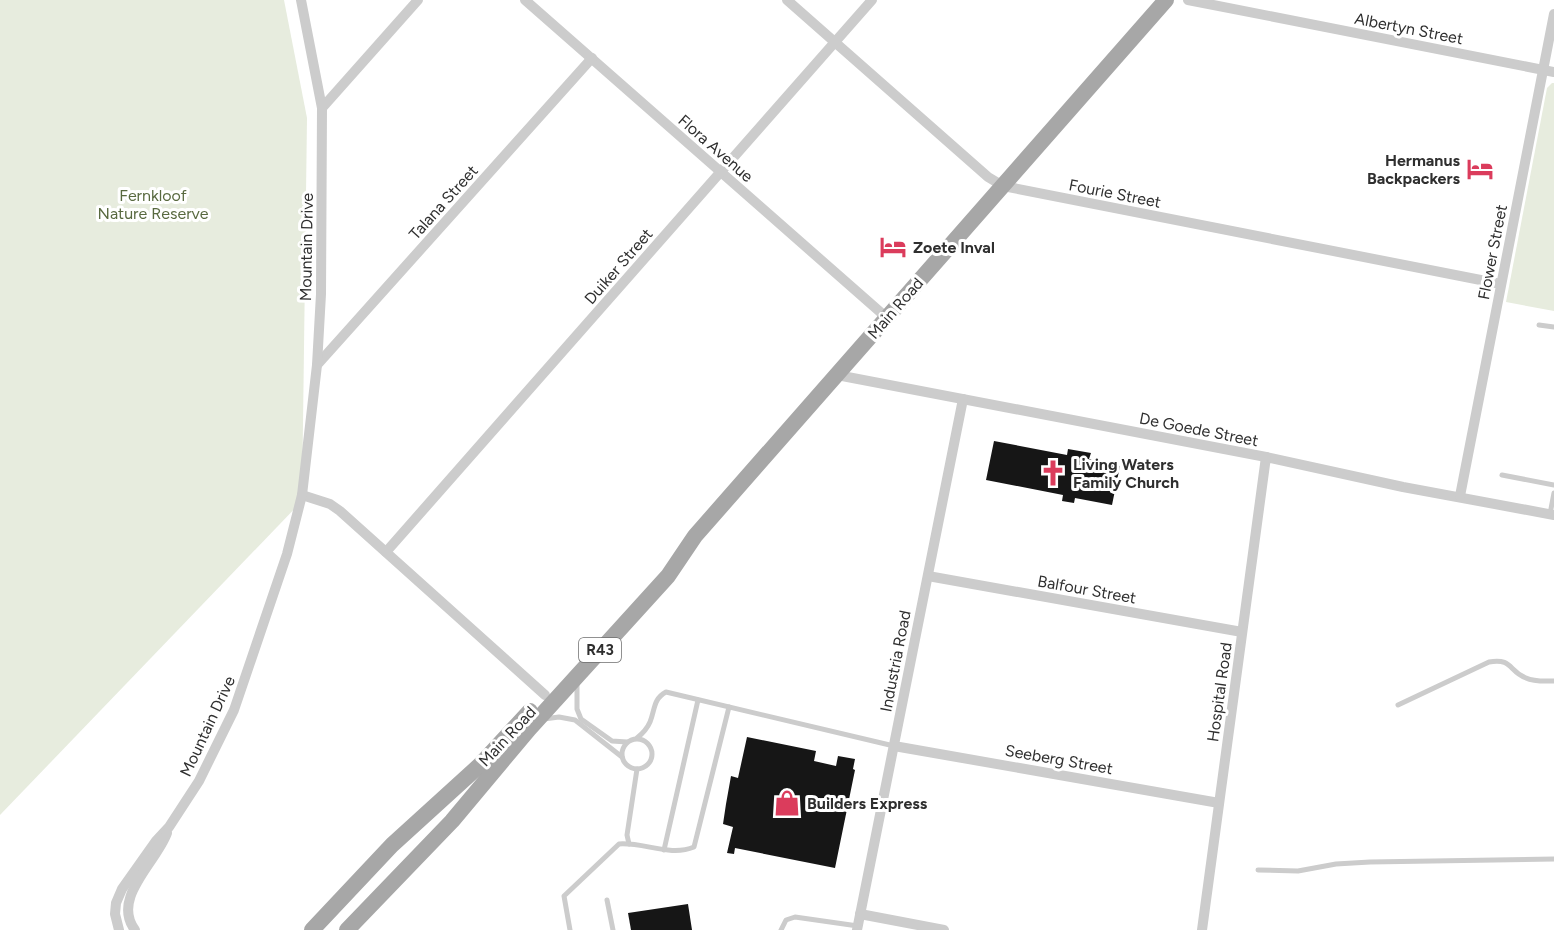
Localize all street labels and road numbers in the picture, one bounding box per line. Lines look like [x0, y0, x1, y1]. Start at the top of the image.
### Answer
street label: Albertyn Street [1353, 9, 1465, 48]
street label: Flora Avenue [674, 111, 757, 186]
street label: Talana Street [405, 161, 482, 243]
street label: Fourie Street [1067, 175, 1163, 212]
street label: Mountain Drive [296, 192, 317, 301]
street label: Flower Street [1474, 203, 1511, 301]
street label: Duiker Street [580, 225, 656, 308]
street label: Main Road [864, 274, 927, 343]
street label: De Goede Street [1138, 409, 1260, 450]
street label: Balfour Street [1036, 571, 1138, 608]
street label: Industria Road [876, 609, 915, 714]
road number: R43 [579, 638, 621, 662]
street label: Hospital Road [1203, 641, 1236, 743]
street label: Mountain Drive [176, 673, 239, 779]
street label: Main Road [475, 702, 540, 770]
street label: Seeberg Street [1004, 741, 1114, 778]

